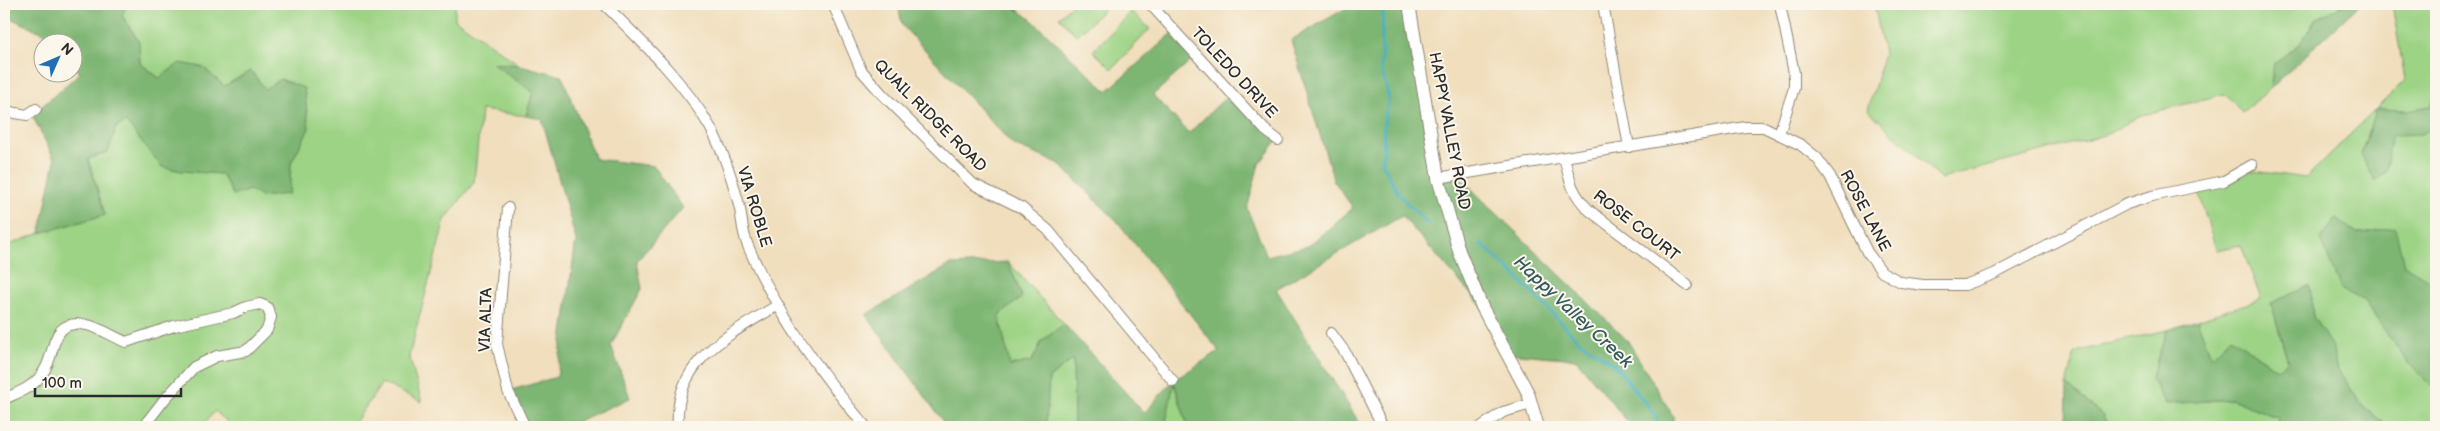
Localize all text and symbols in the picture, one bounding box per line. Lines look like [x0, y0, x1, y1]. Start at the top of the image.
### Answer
street label: TOLEDO DRIVE [1187, 24, 1281, 122]
north arrow [32, 32, 82, 82]
text: N [57, 39, 77, 59]
street label: HAPPY VALLEY ROAD [1424, 51, 1474, 211]
street label: QUAIL RIDGE ROAD [870, 56, 990, 176]
street label: VIA ROBLE [733, 164, 775, 250]
street label: ROSE LANE [1836, 167, 1894, 255]
street label: ROSE COURT [1589, 186, 1683, 266]
water label: Happy Valley Creek [1509, 252, 1637, 373]
street label: VIA ALTA [475, 287, 497, 352]
scale bar [35, 366, 181, 398]
text: 100 m [42, 374, 82, 393]

